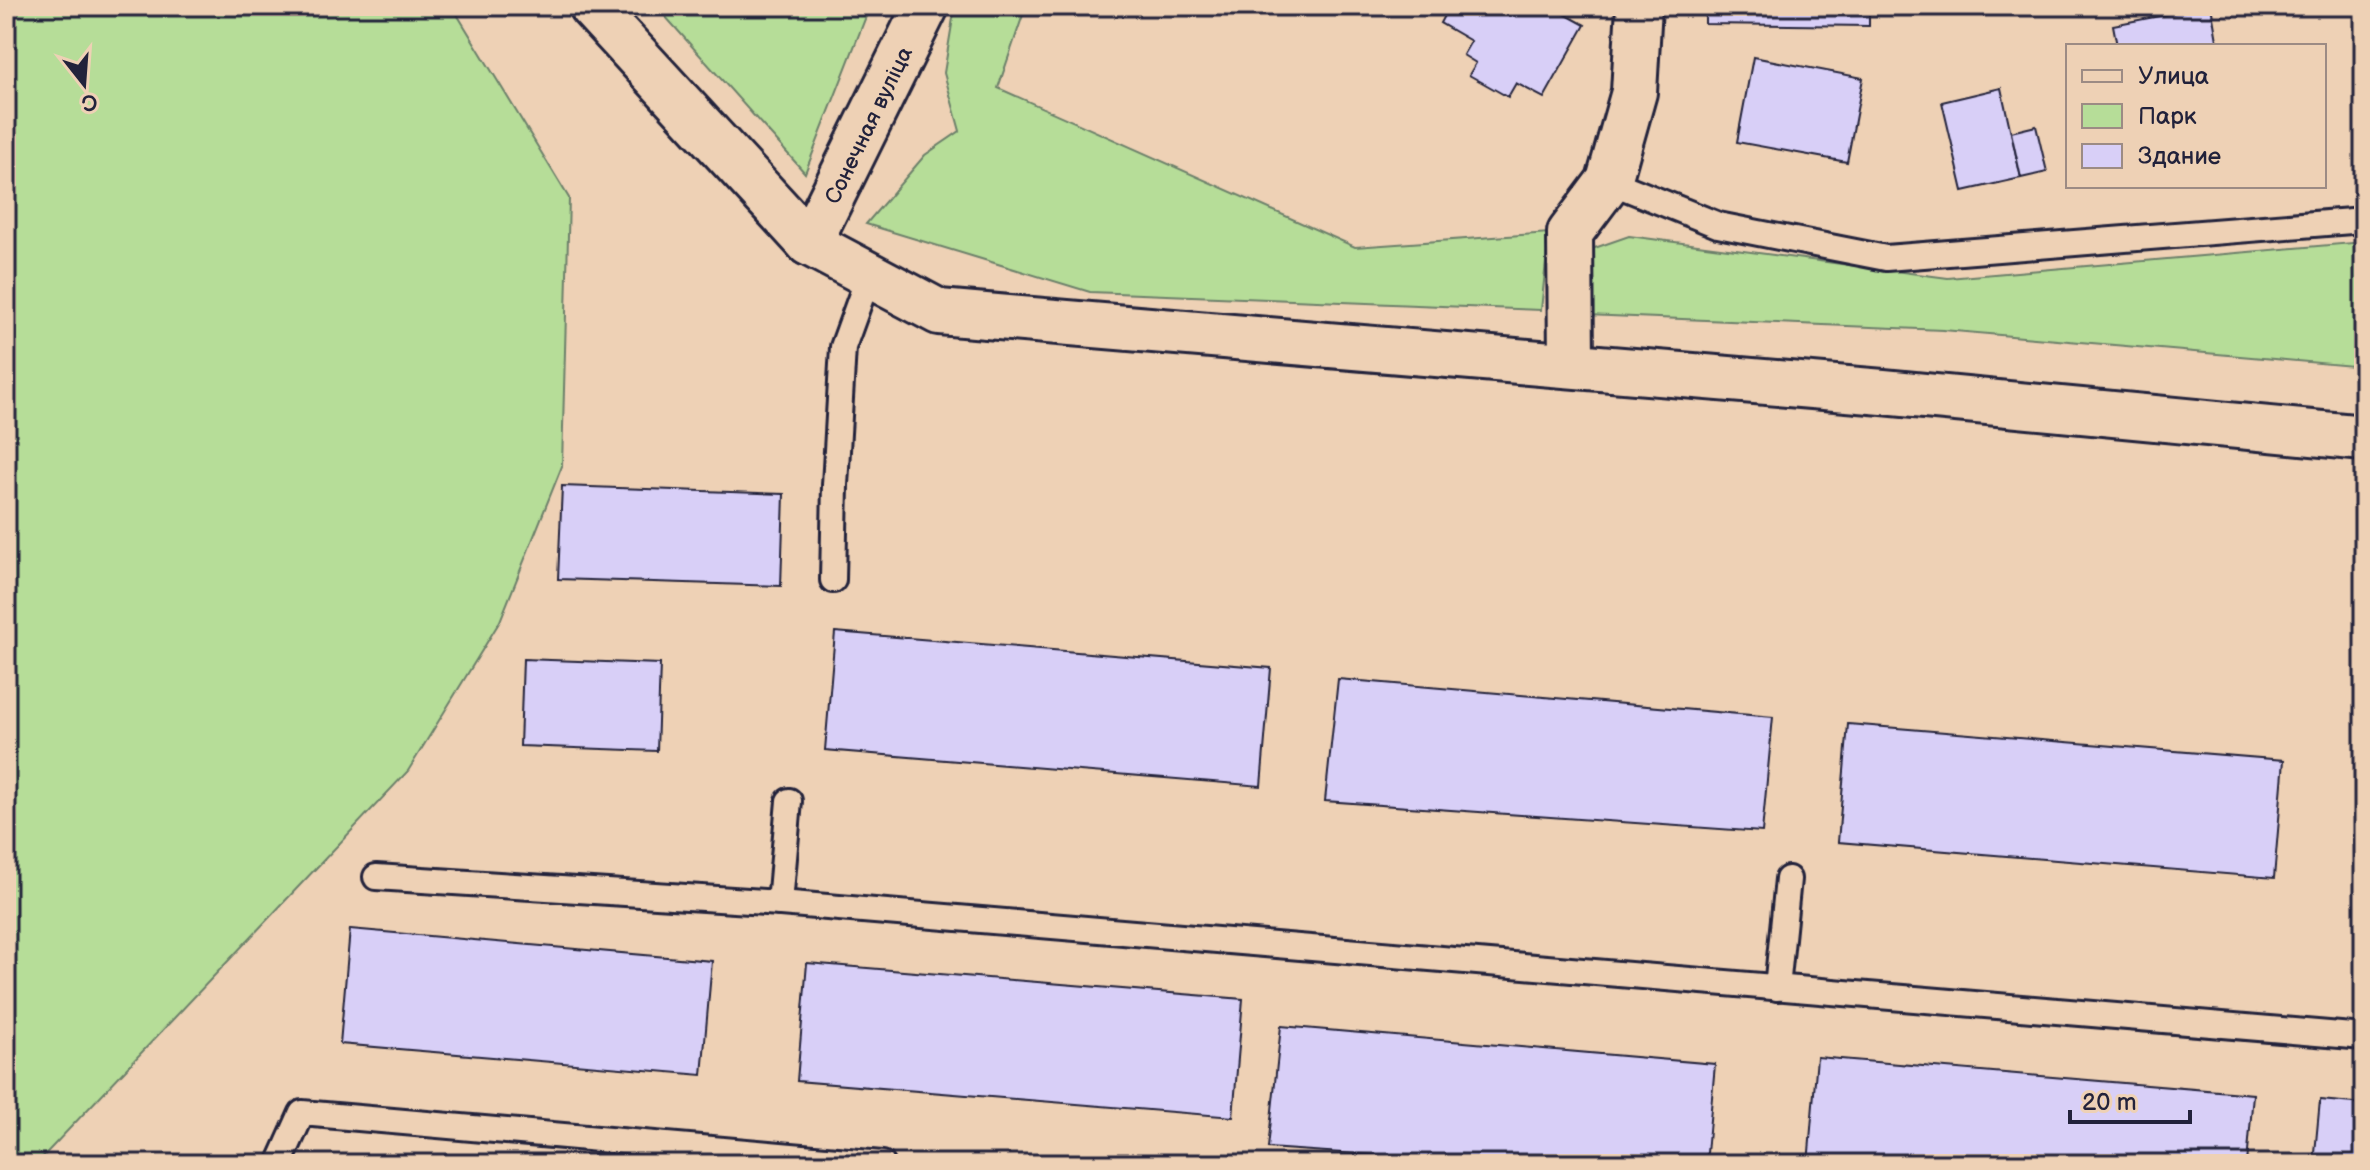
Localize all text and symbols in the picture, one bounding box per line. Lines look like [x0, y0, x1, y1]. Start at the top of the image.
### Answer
street label: Сонечная вуліца [820, 43, 919, 209]
north arrow [44, 44, 124, 124]
legend [2066, 44, 2326, 188]
text: Улица [2138, 62, 2209, 91]
text: С [78, 87, 101, 117]
text: Парк [2138, 102, 2197, 131]
text: Здание [2138, 142, 2221, 171]
scale bar [2070, 1074, 2190, 1124]
text: 20 m [2082, 1088, 2137, 1117]

